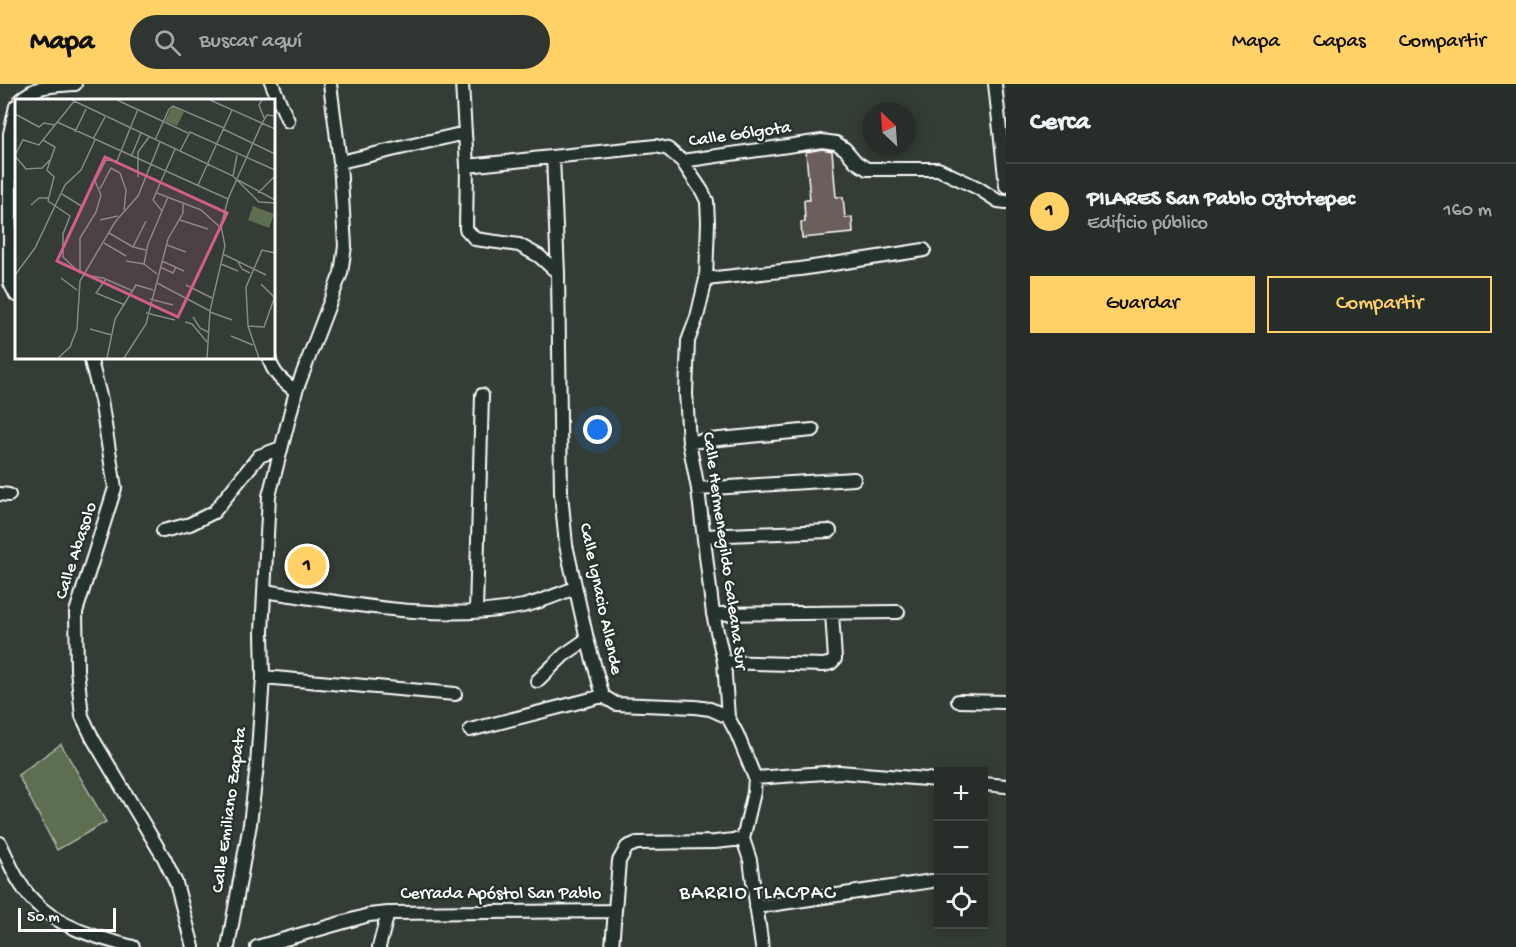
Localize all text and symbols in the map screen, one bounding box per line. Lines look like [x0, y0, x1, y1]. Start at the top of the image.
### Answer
search box [130, 15, 550, 69]
text: Mapa [30, 26, 94, 59]
icon: search [151, 26, 184, 59]
text: Buscar aquí [199, 29, 302, 55]
text: Mapa [1232, 30, 1280, 55]
text: Capas [1313, 30, 1366, 55]
text: Compartir [1399, 30, 1486, 55]
inset map [15, 99, 274, 358]
north arrow [862, 102, 916, 156]
text: Cerca [1030, 108, 1090, 139]
street label: Calle Gólgota [688, 117, 793, 153]
text: PILARES San Pablo Oztotepec [1087, 187, 1355, 213]
text: 1 [1045, 200, 1054, 223]
text: 160 m [1443, 200, 1492, 223]
text: Edificio público [1087, 213, 1208, 236]
button: Guardar [1030, 276, 1255, 333]
button: Compartir [1267, 276, 1492, 333]
your location [583, 415, 612, 444]
street label: Calle Hermenegildo Galeana Sur [697, 431, 751, 673]
street label: Calle Abasolo [51, 500, 103, 602]
street label: Calle Ignacio Allende [574, 521, 626, 677]
pin: 1 [288, 544, 326, 588]
street label: Calle Emiliano Zapata [208, 725, 252, 894]
map controls [934, 767, 988, 929]
button: + [934, 767, 988, 821]
button: − [934, 821, 988, 875]
button: locate [934, 875, 988, 929]
district label: BARRIO TLACPAC [679, 883, 836, 906]
street label: Cerrada Apóstol San Pablo [401, 884, 601, 905]
scale bar [18, 905, 116, 932]
text: 50 m [27, 909, 60, 928]

